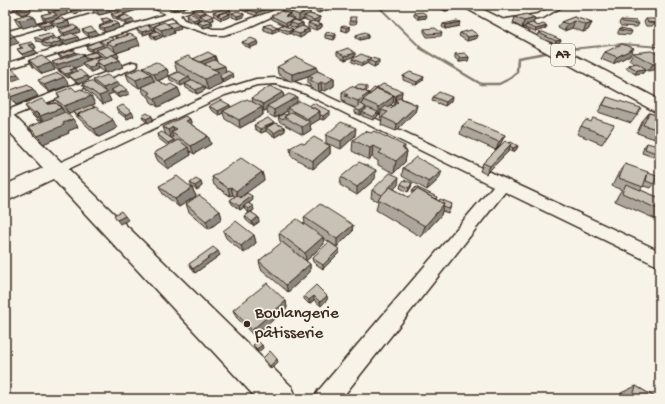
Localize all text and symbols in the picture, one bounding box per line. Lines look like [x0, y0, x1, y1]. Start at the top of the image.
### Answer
road number: A7 [551, 44, 575, 66]
place label: Boulangerie pâtisserie [254, 304, 339, 344]
marker: Boulangerie pâtisserie [242, 319, 252, 329]

